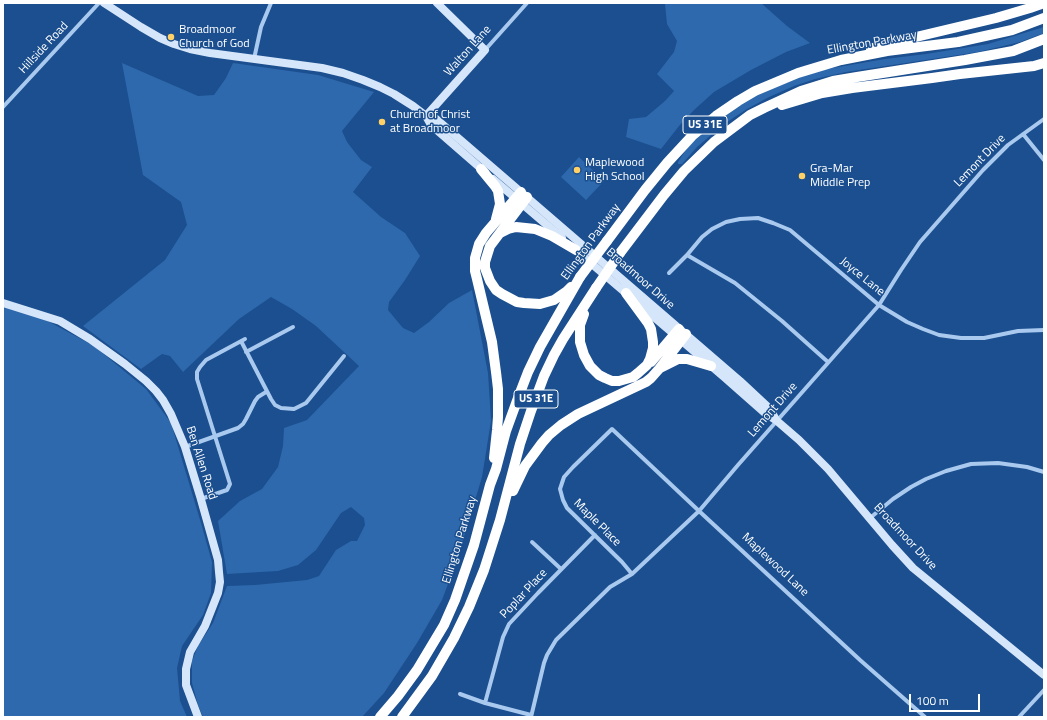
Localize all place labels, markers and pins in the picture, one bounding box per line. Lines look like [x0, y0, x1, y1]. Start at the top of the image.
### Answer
place label: Broadmoor Church of God [179, 23, 250, 51]
marker: Broadmoor Church of God [166, 32, 176, 42]
place label: Church of Christ at Broadmoor [390, 108, 470, 136]
marker: Church of Christ at Broadmoor [377, 117, 387, 127]
place label: Maplewood High School [585, 156, 645, 184]
place label: Gra-Mar Middle Prep [810, 162, 870, 190]
marker: Maplewood High School [572, 165, 582, 175]
marker: Gra-Mar Middle Prep [797, 171, 807, 181]

